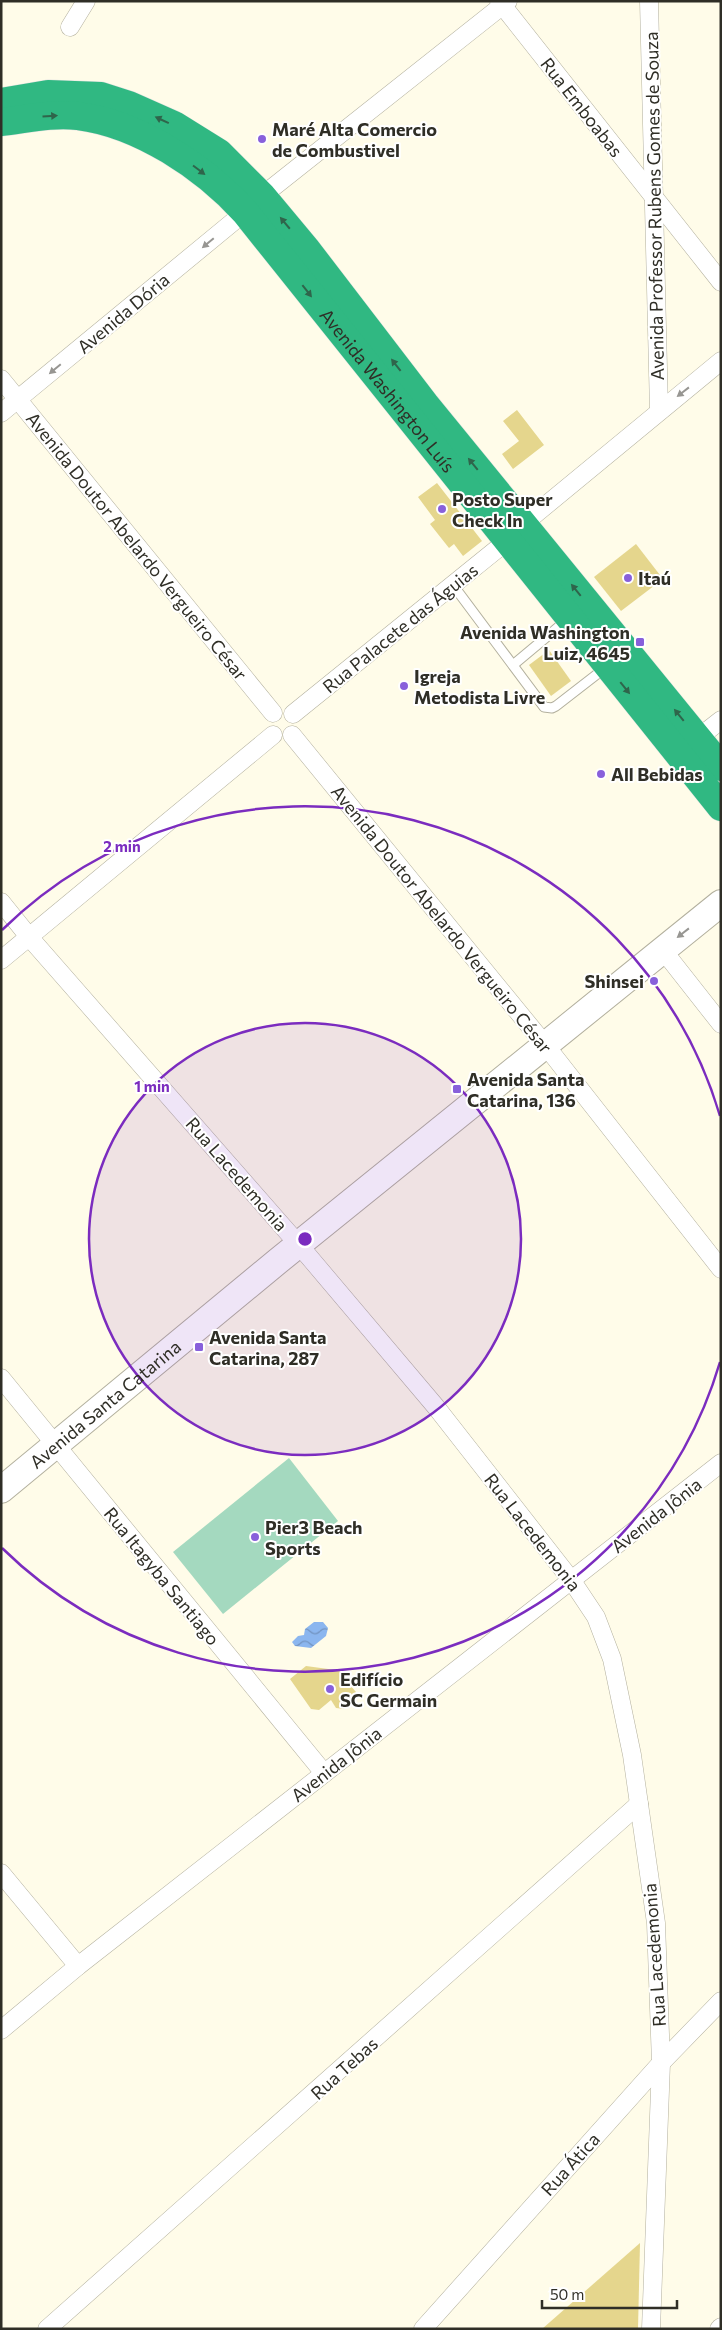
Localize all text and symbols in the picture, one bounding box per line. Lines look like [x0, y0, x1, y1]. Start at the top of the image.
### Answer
street label: Avenida Professor Rubens Gomes de Souza [640, 31, 668, 381]
street label: Rua Emboabas [536, 53, 628, 161]
one-way arrow [42, 112, 58, 120]
one-way arrow [155, 115, 169, 123]
place label: Maré Alta Comercio de Combustivel [272, 118, 437, 161]
marker: Maré Alta Comercio de Combustivel [256, 133, 268, 145]
one-way arrow [192, 165, 205, 176]
one-way arrow [279, 217, 290, 230]
one-way arrow [201, 238, 214, 249]
street label: Avenida Dória [72, 268, 174, 358]
one-way arrow [301, 284, 312, 297]
street label: Avenida Washington Luís [315, 304, 460, 477]
one-way arrow [390, 359, 401, 372]
one-way arrow [49, 363, 62, 374]
one-way arrow [676, 386, 689, 397]
street label: Avenida Doutor Abelardo Vergueiro César [22, 408, 252, 684]
one-way arrow [468, 457, 479, 470]
place label: Posto Super Check In [452, 488, 553, 531]
marker: Posto Super Check In [436, 503, 448, 515]
street label: Rua Palacete das Águias [318, 559, 482, 697]
place label: Itaú [638, 567, 671, 589]
marker: Itaú [622, 572, 634, 584]
one-way arrow [570, 584, 581, 597]
place label: Avenida Washington Luiz, 4645 [460, 621, 630, 664]
marker: Avenida Washington Luiz, 4645 [634, 636, 646, 648]
place label: Igreja Metodista Livre [414, 665, 545, 708]
marker: Igreja Metodista Livre [398, 680, 410, 692]
one-way arrow [620, 681, 631, 694]
one-way arrow [673, 709, 684, 722]
place label: All Bebidas [611, 763, 703, 785]
marker: All Bebidas [595, 768, 607, 780]
street label: Avenida Doutor Abelardo Vergueiro César [327, 781, 557, 1057]
text: 2 min [103, 837, 141, 855]
one-way arrow [676, 928, 689, 938]
place label: Shinsei [584, 970, 644, 992]
marker: Shinsei [648, 975, 660, 987]
place label: Avenida Santa Catarina, 136 [467, 1068, 585, 1111]
text: 1 min [134, 1077, 170, 1095]
marker: Avenida Santa Catarina, 136 [451, 1083, 463, 1095]
street label: Rua Lacedemonia [182, 1113, 292, 1235]
centre of rings [296, 1230, 314, 1248]
place label: Avenida Santa Catarina, 287 [209, 1326, 327, 1369]
street label: Avenida Santa Catarina [25, 1335, 185, 1473]
marker: Avenida Santa Catarina, 287 [193, 1341, 205, 1353]
street label: Rua Lacedemonia [480, 1469, 586, 1595]
street label: Avenida Jônia [606, 1473, 706, 1557]
street label: Rua Itagyba Santiago [100, 1503, 224, 1649]
place label: Pier3 Beach Sports [265, 1516, 363, 1559]
marker: Pier3 Beach Sports [249, 1531, 261, 1543]
place label: Edifício SC Germain [340, 1668, 437, 1711]
marker: Edifício SC Germain [324, 1683, 336, 1695]
street label: Avenida Jônia [286, 1722, 386, 1806]
street label: Rua Lacedemonia [638, 1883, 670, 2027]
street label: Rua Tebas [306, 2032, 382, 2104]
street label: Rua Ática [536, 2128, 604, 2200]
scale bar [542, 2278, 677, 2310]
text: 50 m [550, 2285, 584, 2303]

